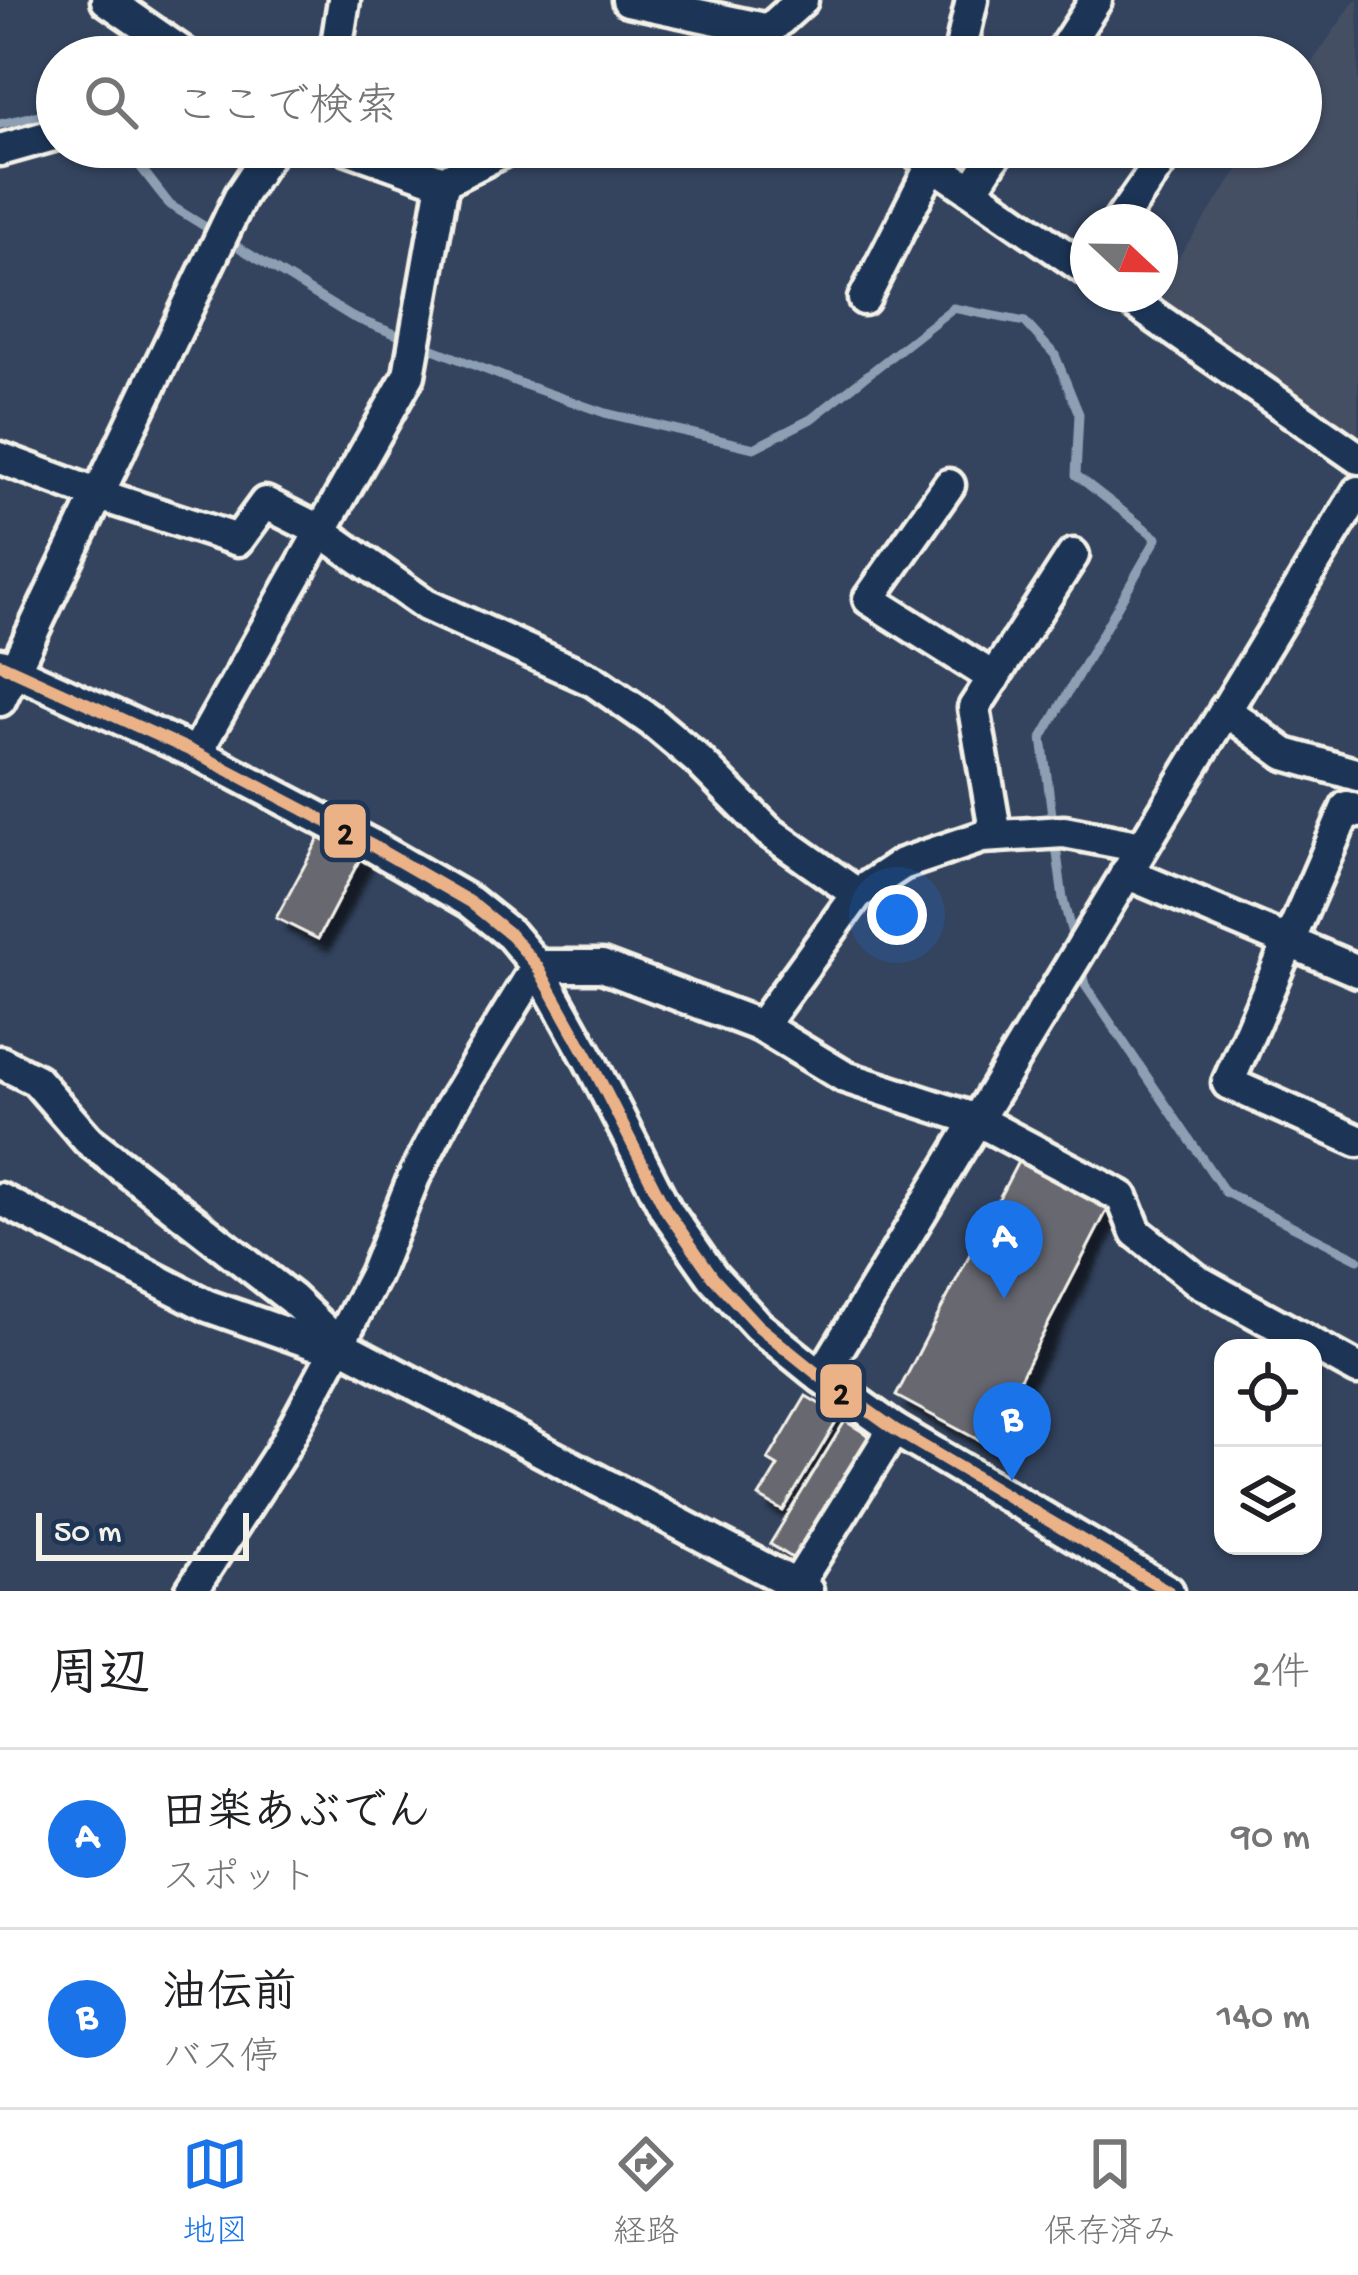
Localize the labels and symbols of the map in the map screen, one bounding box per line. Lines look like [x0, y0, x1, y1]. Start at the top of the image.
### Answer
north arrow [1070, 204, 1178, 312]
line badge: 2 [322, 802, 368, 860]
text: 2 [337, 818, 353, 856]
your location [867, 885, 927, 945]
pin: A [965, 1200, 1043, 1299]
line badge: 2 [818, 1362, 864, 1420]
text: 2 [833, 1378, 849, 1416]
pin: B [973, 1382, 1051, 1481]
scale bar [36, 1507, 249, 1560]

